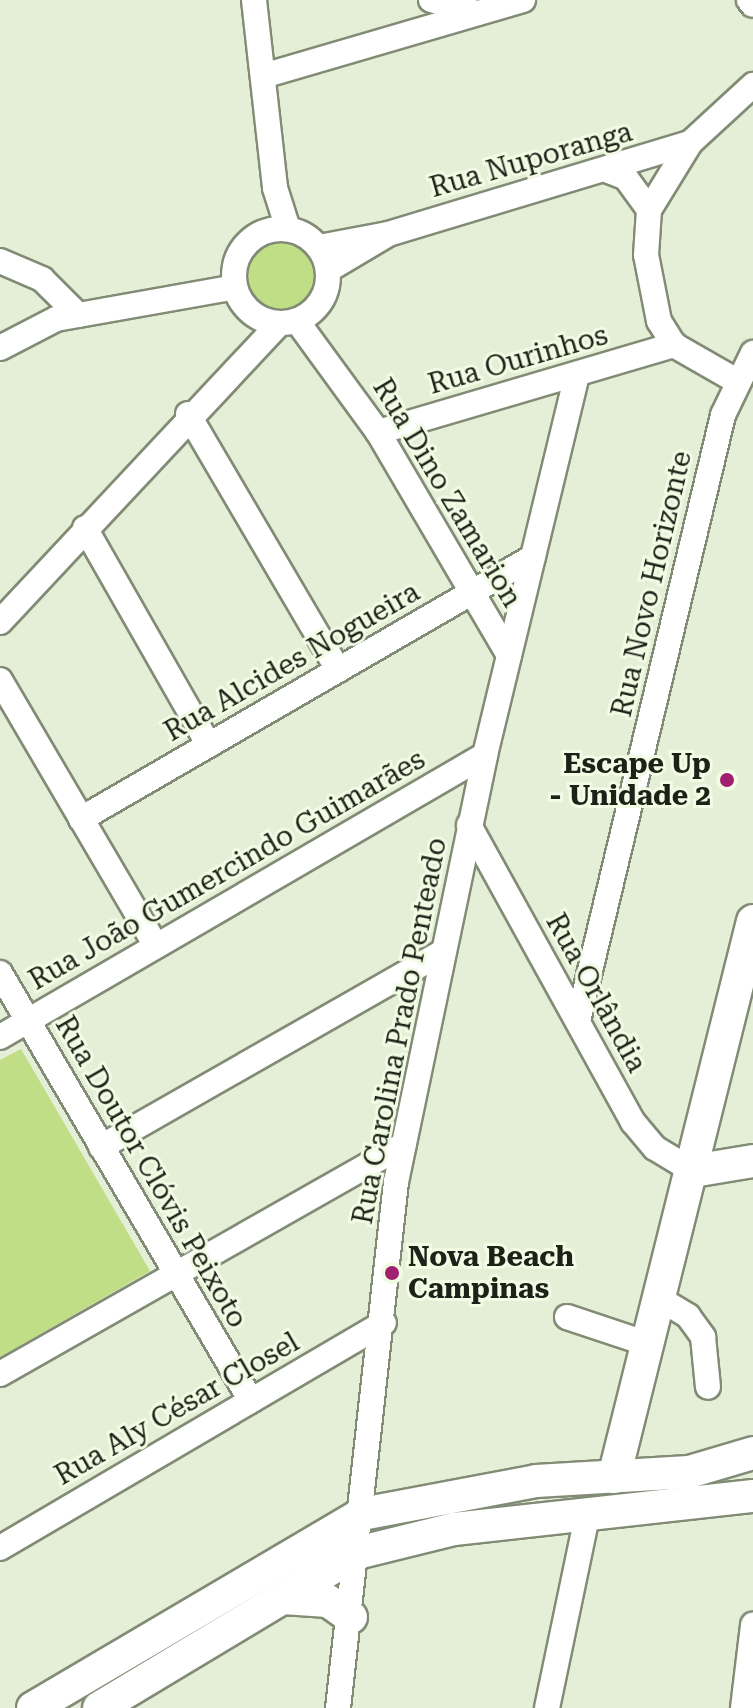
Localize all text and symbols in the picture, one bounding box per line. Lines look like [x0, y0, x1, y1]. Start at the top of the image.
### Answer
street label: Rua Nuporanga [426, 115, 636, 205]
street label: Rua Ourinhos [424, 318, 612, 402]
street label: Rua Dino Zamarion [365, 373, 529, 613]
street label: Rua Novo Horizonte [605, 448, 699, 720]
street label: Rua Alcides Nogueira [159, 575, 425, 749]
street label: Rua João Gumercindo Guimarães [23, 743, 431, 997]
place label: Escape Up - Unidade 2 [549, 747, 711, 813]
marker: Escape Up - Unidade 2 [718, 771, 736, 789]
street label: Rua Carolina Prado Penteado [346, 835, 454, 1227]
street label: Rua Orlândia [539, 908, 653, 1078]
street label: Rua Doutor Clóvis Peixoto [48, 1010, 254, 1334]
place label: Nova Beach Campinas [408, 1240, 574, 1306]
marker: Nova Beach Campinas [383, 1264, 401, 1282]
street label: Rua Aly César Closel [49, 1325, 305, 1493]

